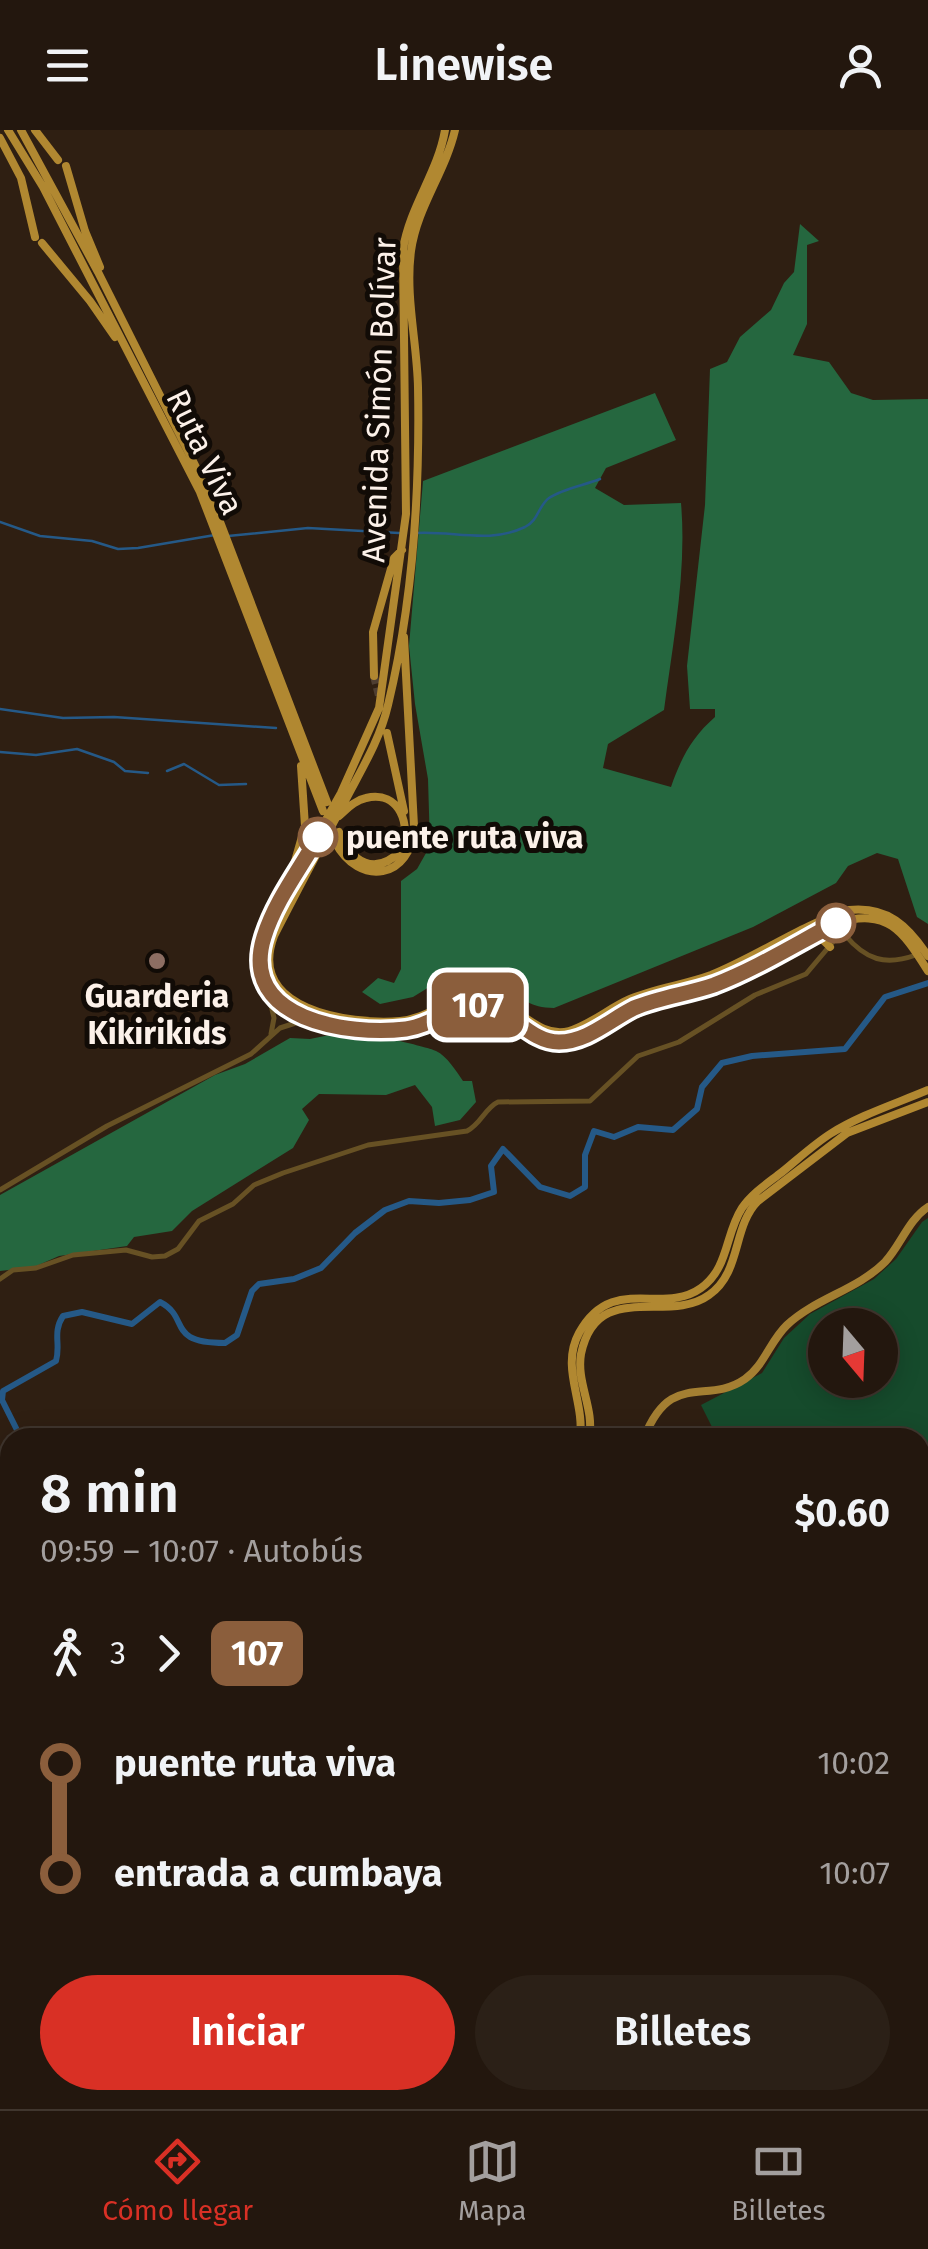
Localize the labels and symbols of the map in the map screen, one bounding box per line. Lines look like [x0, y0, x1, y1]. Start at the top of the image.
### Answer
street label: Avenida Simón Bolívar [354, 236, 404, 563]
street label: Ruta Viva [158, 383, 252, 521]
marker: puente ruta viva [299, 818, 337, 856]
place label: puente ruta viva [346, 818, 583, 856]
unlabelled marker [817, 904, 855, 942]
marker: Guarderia Kikirikids [146, 950, 168, 972]
line badge: 107 [420, 972, 536, 1038]
place label: Guarderia Kikirikids [85, 977, 229, 1052]
north arrow [808, 1308, 898, 1398]

